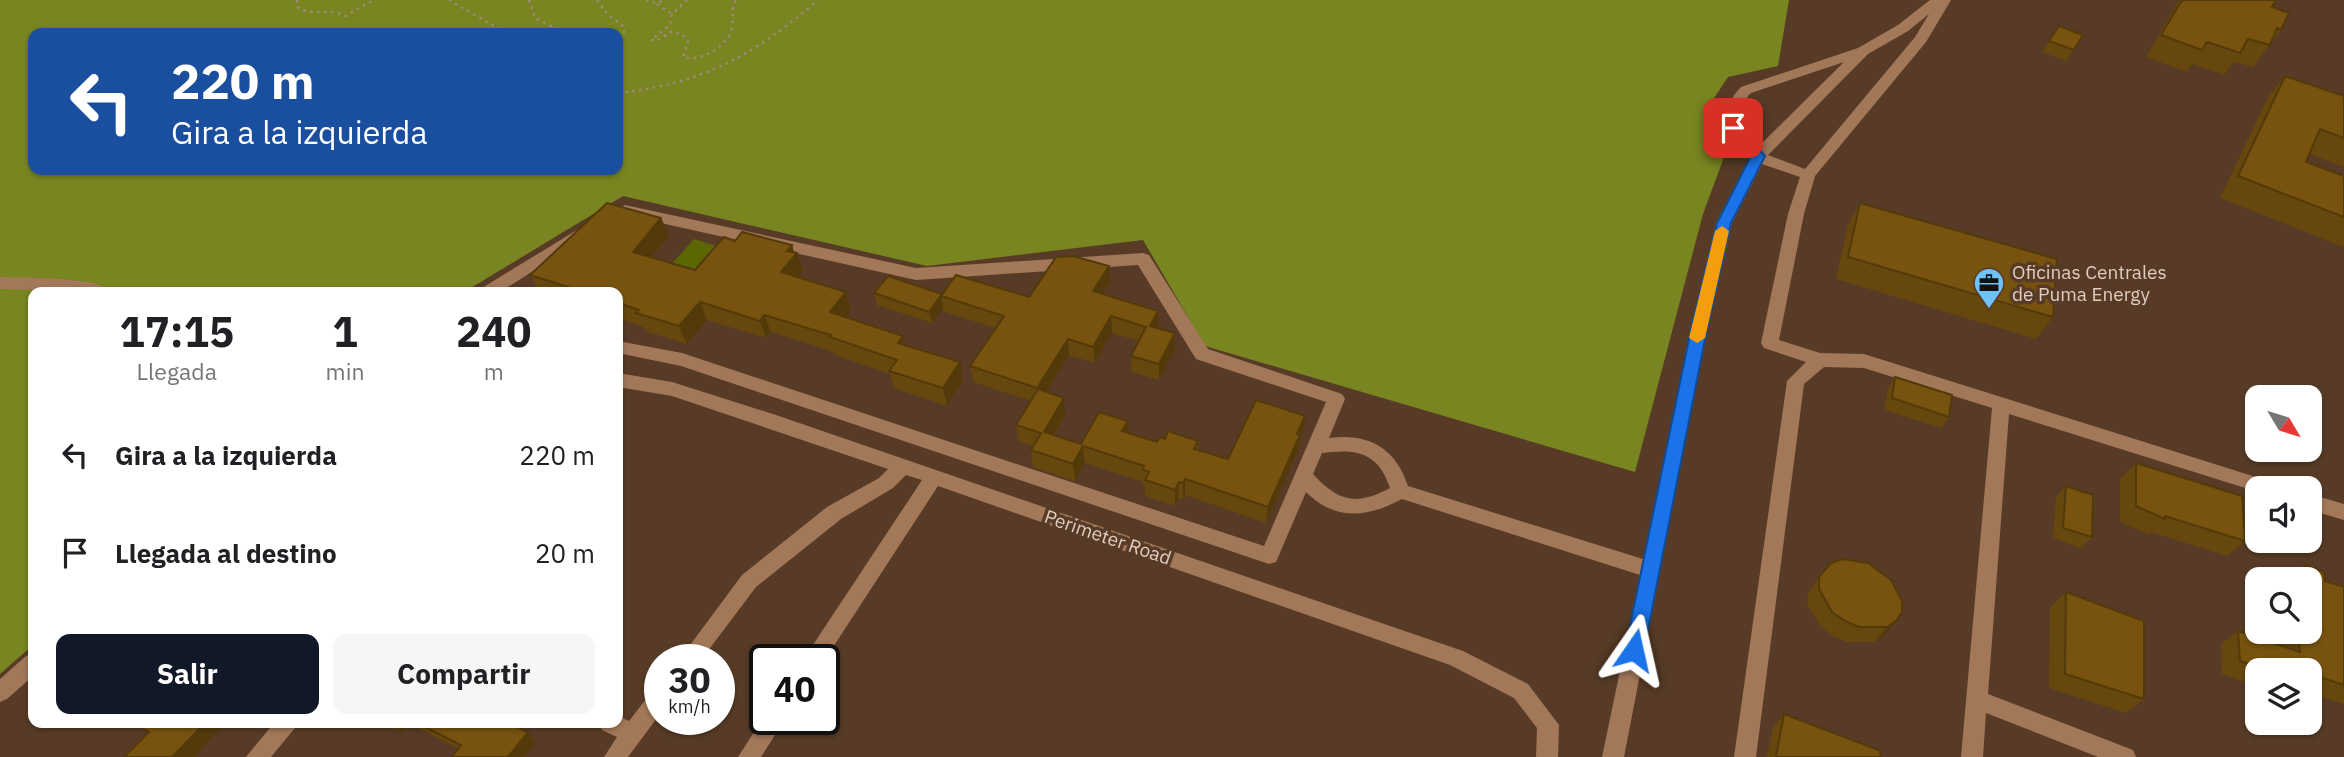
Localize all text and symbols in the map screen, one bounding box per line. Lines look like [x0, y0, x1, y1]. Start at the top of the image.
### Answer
text: 220 m [171, 49, 315, 112]
icon: left [56, 56, 147, 147]
pin [1703, 98, 1763, 158]
icon: arrive [1714, 109, 1752, 147]
text: Gira a la izquierda [171, 111, 428, 153]
place label: Oficinas Centrales de Puma Energy [2012, 260, 2167, 306]
office icon: Oficinas Centrales de Puma Energy [1972, 266, 2006, 310]
text: 17:15 [119, 304, 234, 359]
text: 1 [332, 304, 358, 359]
text: 240 [456, 304, 532, 359]
text: Llegada [137, 356, 217, 386]
text: min [326, 356, 364, 386]
text: m [484, 356, 504, 386]
north arrow [2245, 385, 2322, 462]
map controls [2245, 385, 2322, 735]
icon: left [56, 436, 94, 474]
text: Gira a la izquierda [115, 438, 337, 472]
text: 220 m [519, 438, 595, 472]
button: sound [2245, 476, 2322, 553]
street label: Perimeter Road [1041, 504, 1175, 570]
icon: arrive [56, 534, 94, 572]
text: Llegada al destino [115, 536, 337, 570]
text: 20 m [535, 536, 595, 570]
button: search [2245, 567, 2322, 644]
position arrow [1597, 613, 1671, 687]
button: Salir [56, 634, 319, 714]
button: Compartir [333, 634, 595, 714]
speed limit sign: 40 [749, 644, 840, 735]
text: 30 [668, 657, 711, 703]
button: layers [2245, 658, 2322, 735]
text: km/h [668, 695, 711, 718]

